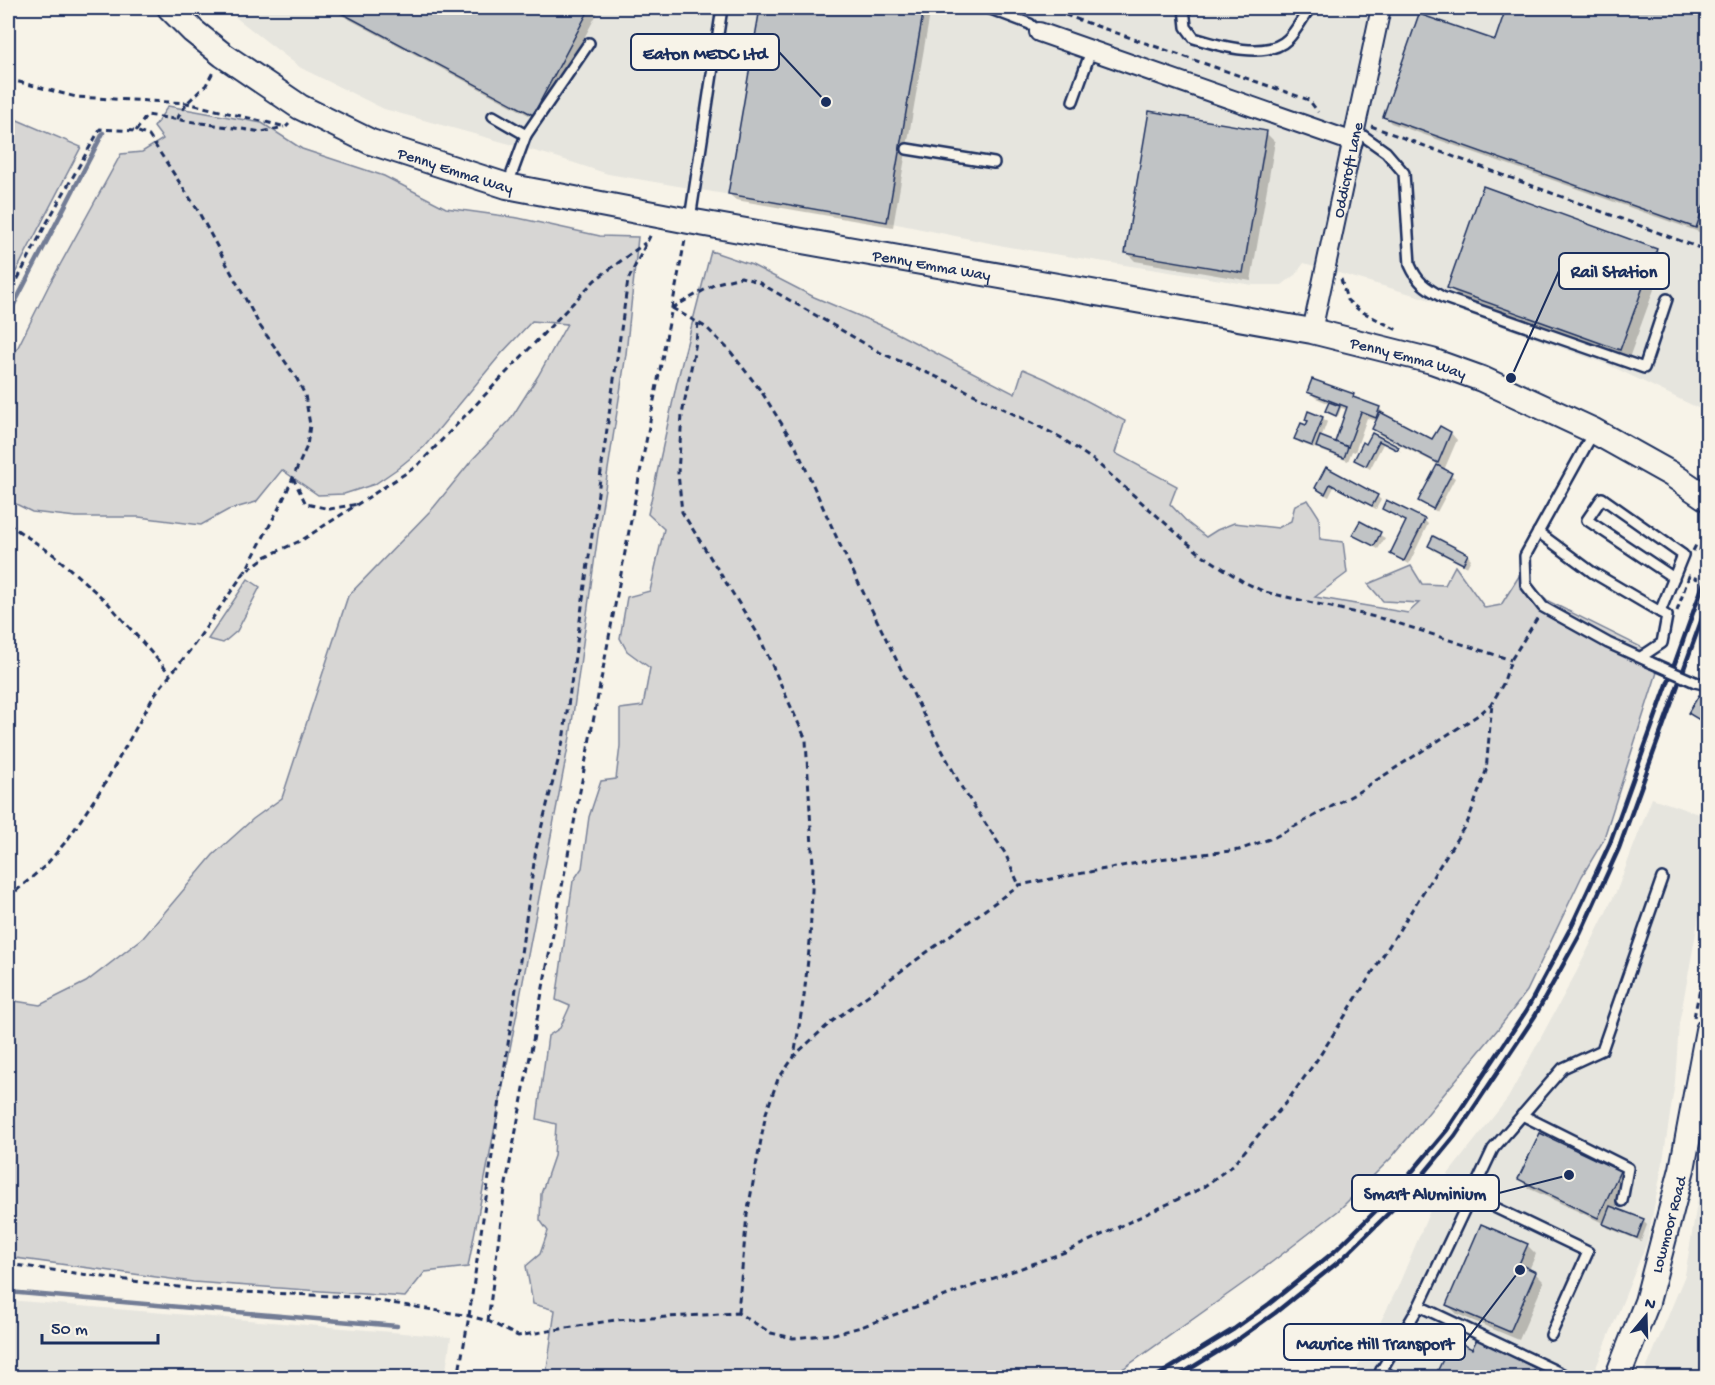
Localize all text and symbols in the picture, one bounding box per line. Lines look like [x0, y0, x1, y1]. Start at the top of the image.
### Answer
callout: Eaton MEDC Ltd [631, 34, 779, 70]
text: Eaton MEDC Ltd [643, 45, 770, 66]
street label: Oddicroft Lane [1330, 120, 1369, 220]
street label: Penny Emma Way [394, 145, 514, 200]
street label: Penny Emma Way [870, 247, 992, 287]
callout: Rail Station [1559, 253, 1669, 289]
text: Rail Station [1570, 263, 1658, 284]
street label: Penny Emma Way [1347, 335, 1468, 386]
street label: Lowmoor Road [1649, 1173, 1693, 1276]
callout: Smart Aluminium [1352, 1175, 1499, 1211]
text: Smart Aluminium [1364, 1185, 1486, 1206]
north arrow [1616, 1286, 1676, 1346]
text: N [1642, 1294, 1658, 1316]
scale bar [42, 1307, 158, 1345]
text: 50 m [51, 1320, 88, 1341]
callout: Maurice Hill Transport [1284, 1324, 1465, 1360]
text: Maurice Hill Transport [1296, 1335, 1455, 1356]

